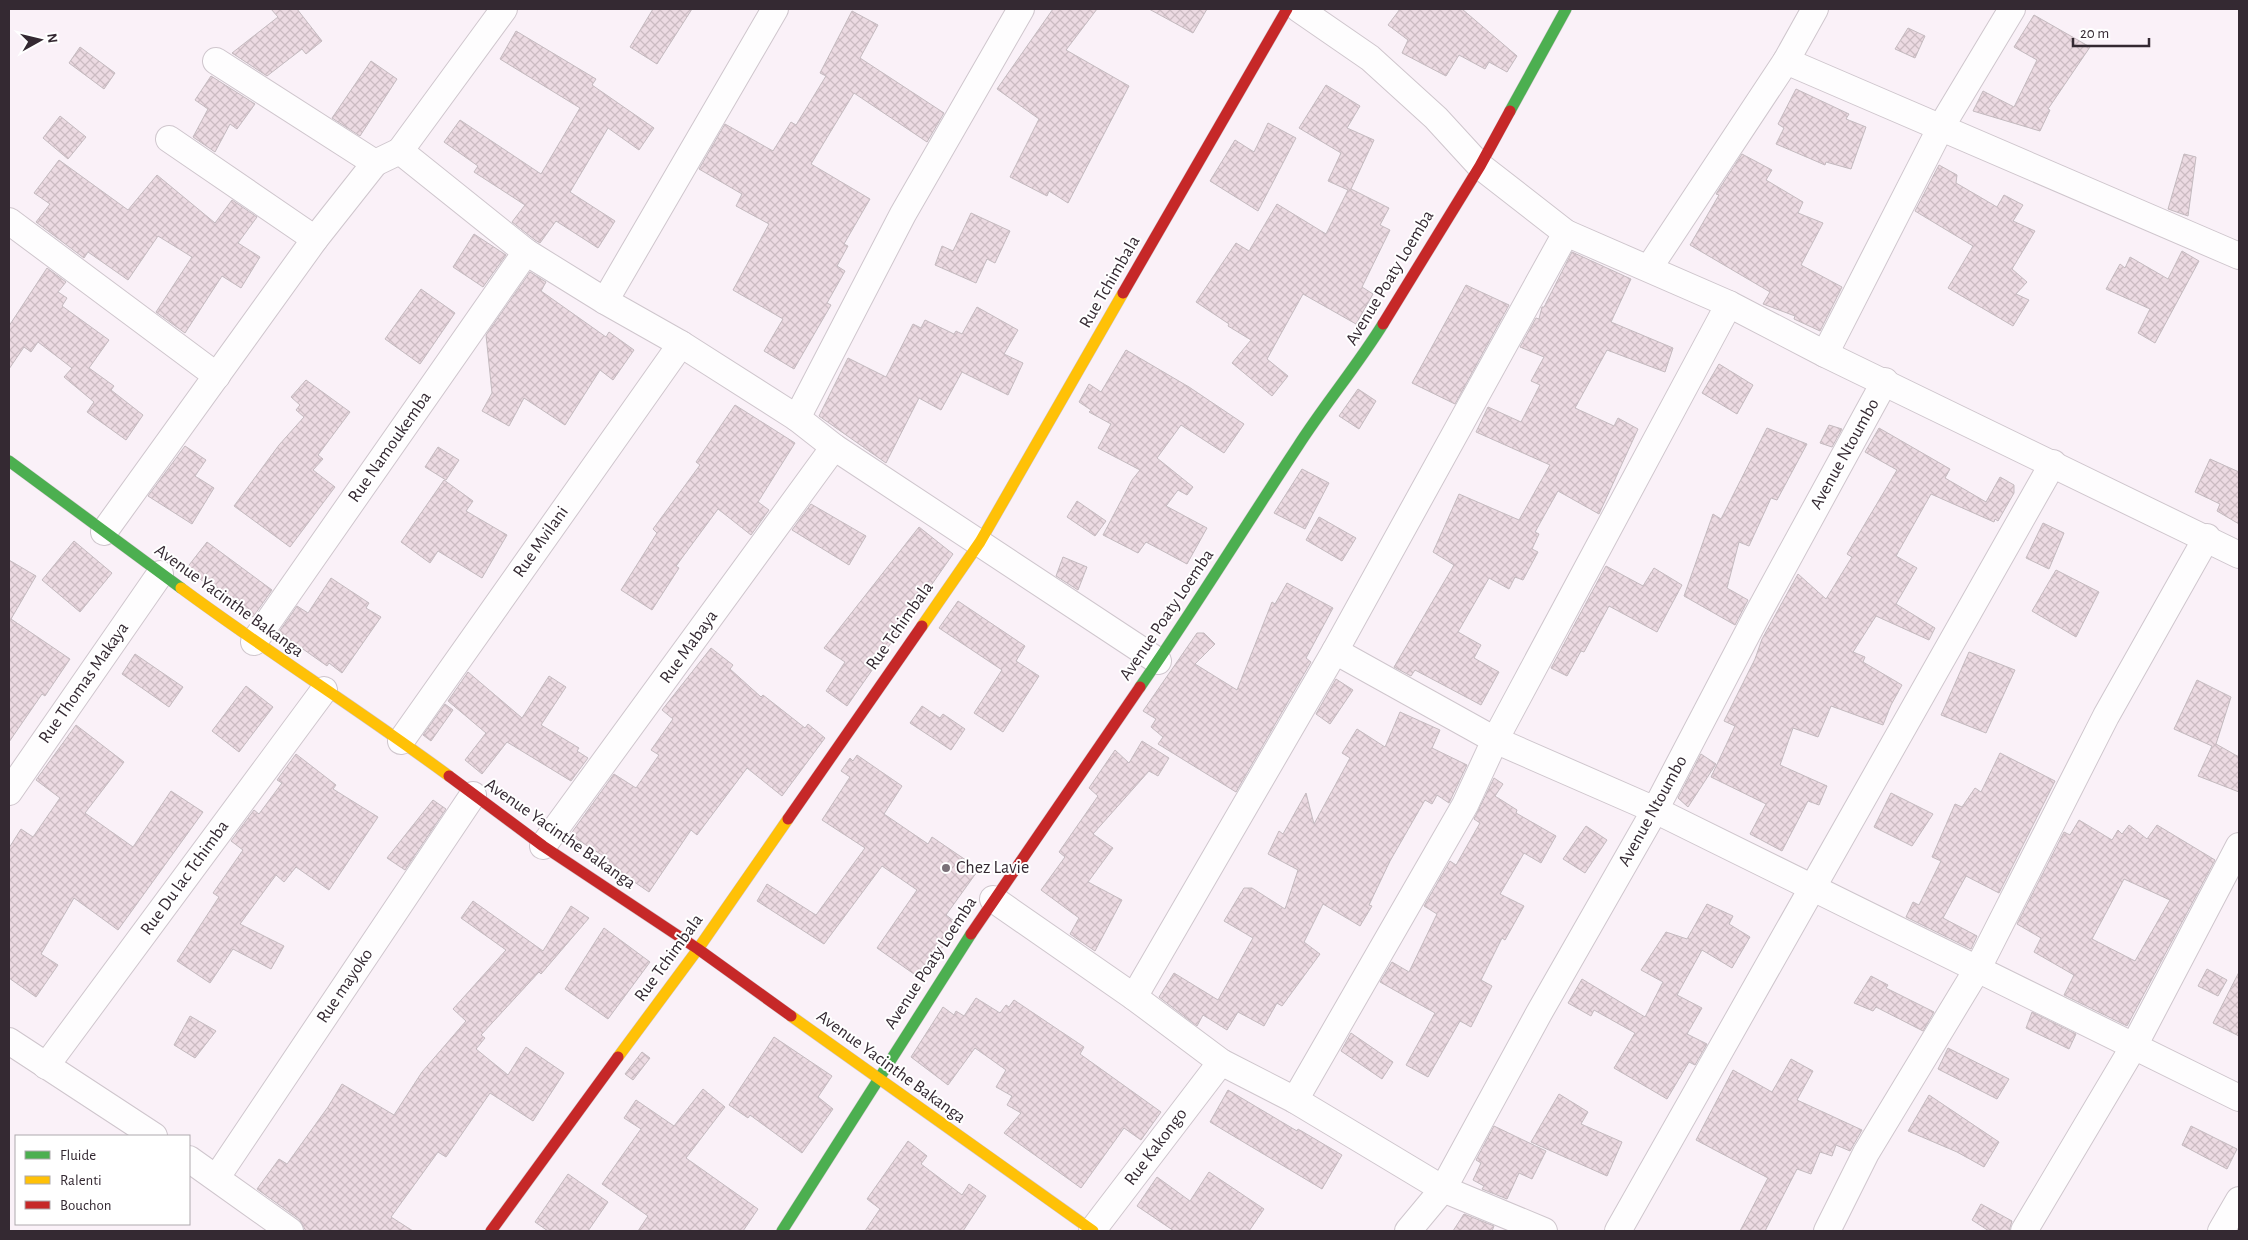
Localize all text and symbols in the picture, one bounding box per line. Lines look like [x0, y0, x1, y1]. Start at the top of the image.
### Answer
north arrow [15, 15, 65, 65]
scale bar [2073, 15, 2149, 47]
text: 20 m [2080, 26, 2109, 41]
text: N [44, 33, 59, 44]
street label: Avenue Poaty Loemba [1343, 207, 1437, 349]
street label: Rue Tchimbala [1076, 233, 1144, 331]
street label: Rue Namoukemba [345, 388, 435, 506]
street label: Avenue Ntoumbo [1807, 396, 1883, 512]
street label: Rue Mvilani [510, 503, 572, 581]
street label: Avenue Yacinthe Bakanga [151, 541, 307, 661]
street label: Avenue Poaty Loemba [1116, 546, 1218, 684]
street label: Rue Tchimbala [863, 579, 937, 673]
street label: Rue Mabaya [657, 607, 721, 687]
street label: Rue Thomas Makaya [36, 619, 132, 747]
street label: Avenue Ntoumbo [1615, 753, 1691, 869]
street label: Avenue Yacinthe Bakanga [481, 775, 639, 893]
street label: Rue Du lac Tchimba [138, 817, 232, 939]
place label: Chez Lavie [956, 859, 1029, 877]
marker: Chez Lavie [940, 862, 952, 874]
street label: Avenue Poaty Loemba [882, 894, 980, 1032]
street label: Rue Tchimbala [631, 911, 707, 1005]
street label: Rue mayoko [314, 945, 376, 1027]
street label: Avenue Yacinthe Bakanga [813, 1007, 969, 1127]
street label: Rue Kakongo [1121, 1105, 1191, 1189]
legend [15, 1135, 190, 1225]
text: Fluide [60, 1148, 96, 1163]
text: Ralenti [60, 1173, 102, 1188]
text: Bouchon [60, 1198, 111, 1213]

